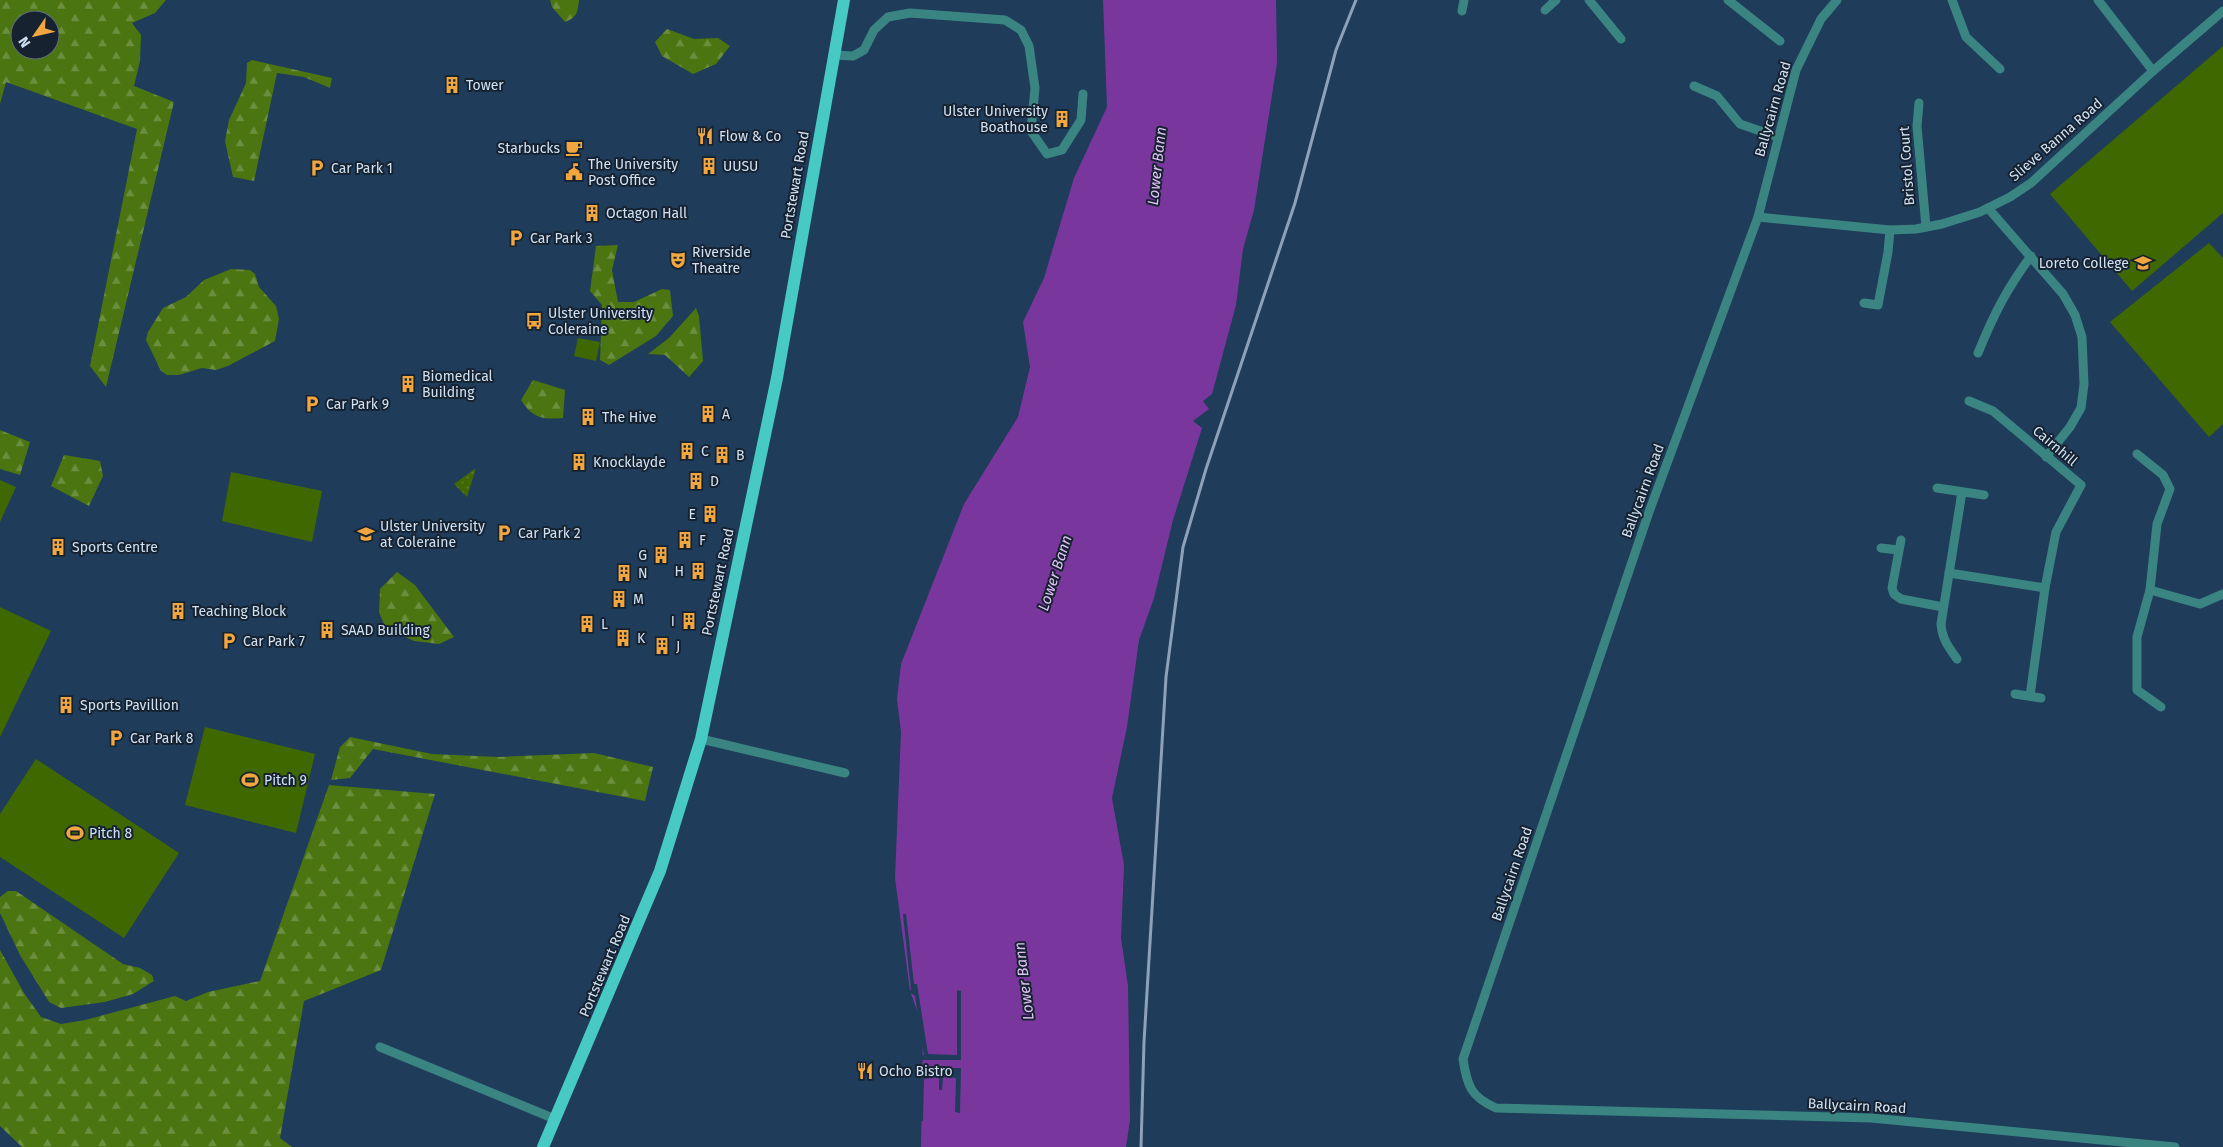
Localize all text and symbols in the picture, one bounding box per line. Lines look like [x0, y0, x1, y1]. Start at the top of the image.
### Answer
north arrow [10, 10, 60, 60]
text: N [15, 33, 34, 51]
street label: Ballycairn Road [1751, 59, 1795, 159]
building icon: Tower [442, 75, 462, 95]
place label: Tower [466, 77, 504, 94]
street label: Slieve Banna Road [2006, 95, 2106, 185]
place label: Ulster University Boathouse [943, 103, 1048, 136]
building icon: Ulster University Boathouse [1052, 109, 1072, 129]
street label: Bristol Court [1896, 125, 1918, 206]
restaurant icon: Flow & Co [695, 126, 715, 146]
water label: Lower Bann [1144, 126, 1170, 206]
place label: Flow & Co [719, 128, 781, 145]
street label: Portstewart Road [777, 130, 813, 240]
cafe icon: Starbucks [564, 138, 584, 158]
place label: Starbucks [498, 140, 560, 157]
place label: The University Post Office [588, 156, 678, 189]
building icon: UUSU [699, 156, 719, 176]
parking icon: Car Park 1 [307, 158, 327, 178]
place label: UUSU [723, 158, 758, 175]
place label: Car Park 1 [331, 160, 393, 177]
public building icon: The University Post Office [564, 162, 584, 182]
building icon: Octagon Hall [582, 203, 602, 223]
place label: Octagon Hall [606, 205, 687, 222]
parking icon: Car Park 3 [506, 228, 526, 248]
place label: Car Park 3 [530, 230, 593, 247]
place label: Riverside Theatre [692, 244, 751, 277]
theatre icon: Riverside Theatre [668, 250, 688, 270]
school or university icon: Loreto College [2133, 253, 2153, 273]
place label: Loreto College [2039, 255, 2129, 272]
place label: Ulster University Coleraine [548, 305, 653, 338]
bus stop icon: Ulster University Coleraine [524, 311, 544, 331]
place label: Biomedical Building [422, 368, 493, 401]
building icon: Biomedical Building [398, 374, 418, 394]
parking icon: Car Park 9 [302, 394, 322, 414]
place label: Car Park 9 [326, 396, 389, 413]
building icon: A [698, 404, 718, 424]
place label: A [722, 406, 730, 423]
building icon: The Hive [578, 407, 598, 427]
place label: The Hive [602, 409, 657, 426]
street label: Cairnhill [2029, 422, 2081, 470]
building icon: C [677, 441, 697, 461]
street label: Ballycairn Road [1618, 442, 1668, 540]
place label: C [701, 443, 709, 460]
building icon: B [712, 445, 732, 465]
place label: B [736, 447, 745, 464]
building icon: Knocklayde [569, 452, 589, 472]
place label: Knocklayde [593, 454, 666, 471]
building icon: D [686, 471, 706, 491]
place label: D [710, 473, 719, 490]
building icon: E [700, 504, 720, 524]
place label: E [689, 506, 696, 523]
place label: Ulster University at Coleraine [380, 518, 485, 551]
parking icon: Car Park 2 [494, 523, 514, 543]
school or university icon: Ulster University at Coleraine [356, 524, 376, 544]
place label: Car Park 2 [518, 525, 581, 542]
street label: Portstewart Road [698, 527, 738, 637]
building icon: F [675, 530, 695, 550]
place label: F [699, 532, 706, 549]
water label: Lower Bann [1034, 533, 1076, 613]
building icon: Sports Centre [48, 537, 68, 557]
place label: Sports Centre [72, 539, 158, 556]
building icon: G [651, 545, 671, 565]
place label: G [638, 547, 647, 564]
building icon: H [688, 561, 708, 581]
building icon: N [614, 563, 634, 583]
place label: H [674, 563, 684, 580]
place label: N [638, 565, 648, 582]
building icon: M [609, 589, 629, 609]
place label: M [633, 591, 644, 608]
building icon: Teaching Block [168, 601, 188, 621]
place label: Teaching Block [192, 603, 287, 620]
building icon: I [679, 611, 699, 631]
place label: I [671, 613, 675, 630]
building icon: L [577, 614, 597, 634]
place label: L [601, 616, 608, 633]
building icon: SAAD Building [317, 620, 337, 640]
place label: SAAD Building [341, 622, 430, 639]
building icon: K [613, 628, 633, 648]
place label: K [637, 630, 646, 647]
parking icon: Car Park 7 [219, 631, 239, 651]
place label: Car Park 7 [243, 633, 305, 650]
building icon: J [652, 636, 672, 656]
place label: J [676, 638, 680, 655]
building icon: Sports Pavillion [56, 695, 76, 715]
place label: Sports Pavillion [80, 697, 179, 714]
parking icon: Car Park 8 [106, 728, 126, 748]
place label: Car Park 8 [130, 730, 194, 747]
sports icon: Pitch 9 [240, 770, 260, 790]
place label: Pitch 9 [264, 772, 307, 789]
sports icon: Pitch 8 [65, 823, 85, 843]
place label: Pitch 8 [89, 825, 133, 842]
street label: Ballycairn Road [1488, 825, 1536, 923]
street label: Portstewart Road [576, 912, 634, 1020]
water label: Lower Bann [1010, 941, 1038, 1021]
restaurant icon: Ocho Bistro [855, 1061, 875, 1081]
place label: Ocho Bistro [879, 1063, 953, 1080]
street label: Ballycairn Road [1807, 1095, 1907, 1117]

